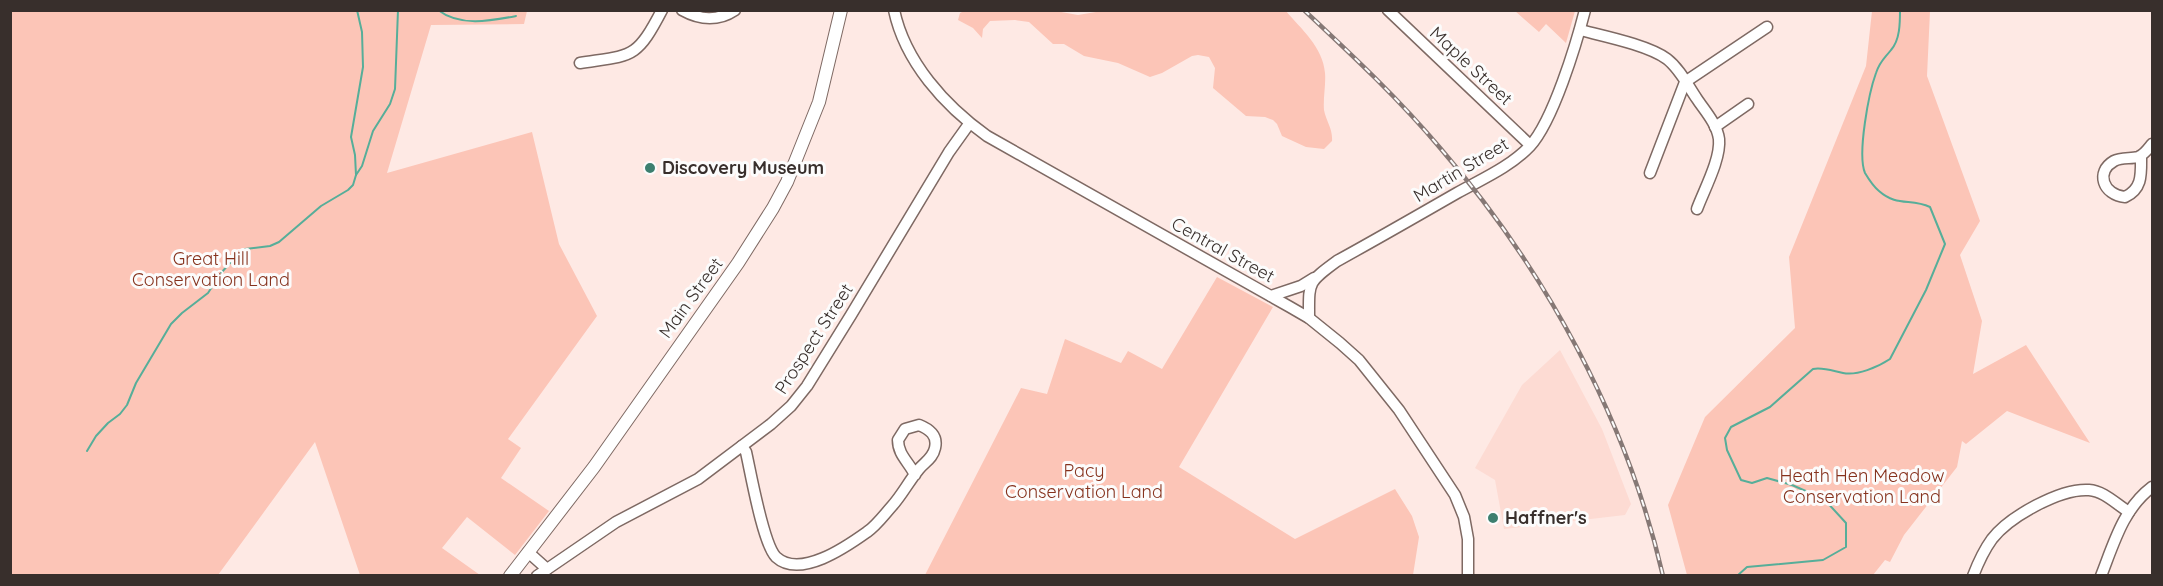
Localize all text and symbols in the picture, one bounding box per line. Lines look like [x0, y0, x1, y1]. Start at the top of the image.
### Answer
street label: Maple Street [1425, 21, 1518, 110]
street label: Martin Street [1409, 132, 1513, 207]
place label: Discovery Museum [662, 156, 824, 179]
marker: Discovery Museum [643, 161, 657, 175]
street label: Central Street [1168, 212, 1279, 287]
park label: Great Hill Conservation Land [132, 247, 290, 291]
street label: Main Street [654, 253, 728, 343]
street label: Prospect Street [769, 279, 858, 398]
park label: Pacy Conservation Land [1005, 459, 1163, 503]
park label: Heath Hen Meadow Conservation Land [1779, 464, 1945, 508]
place label: Haffner's [1505, 506, 1587, 529]
marker: Haffner's [1486, 511, 1500, 525]

